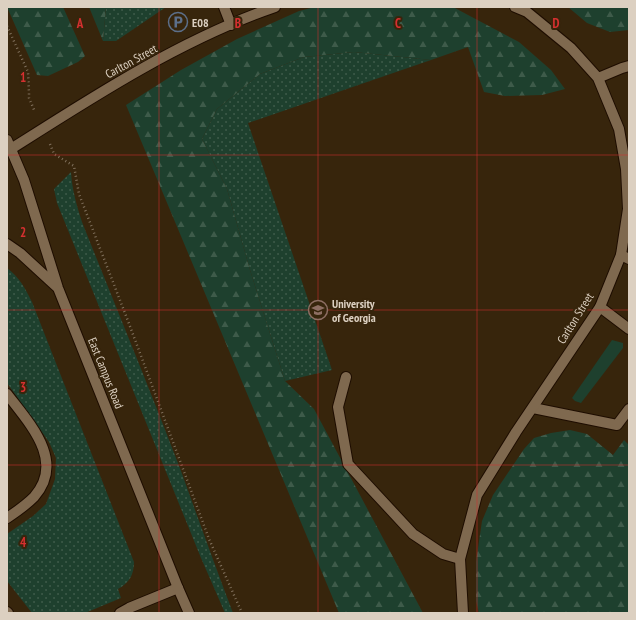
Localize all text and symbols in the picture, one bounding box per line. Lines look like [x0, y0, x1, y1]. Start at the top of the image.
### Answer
parking icon: E08 [167, 11, 189, 33]
text: A [76, 15, 84, 32]
place label: E08 [192, 15, 209, 30]
text: B [235, 15, 241, 32]
text: C [395, 15, 401, 32]
text: D [553, 15, 560, 32]
street label: Carlton Street [102, 40, 160, 81]
text: 1 [20, 69, 26, 86]
text: 2 [20, 224, 26, 241]
street label: Carlton Street [553, 289, 597, 346]
place label: University of Georgia [332, 296, 376, 325]
school or university icon: University of Georgia [307, 299, 329, 321]
street label: East Campus Road [85, 335, 127, 411]
text: 3 [20, 379, 26, 396]
text: 4 [20, 534, 27, 551]

